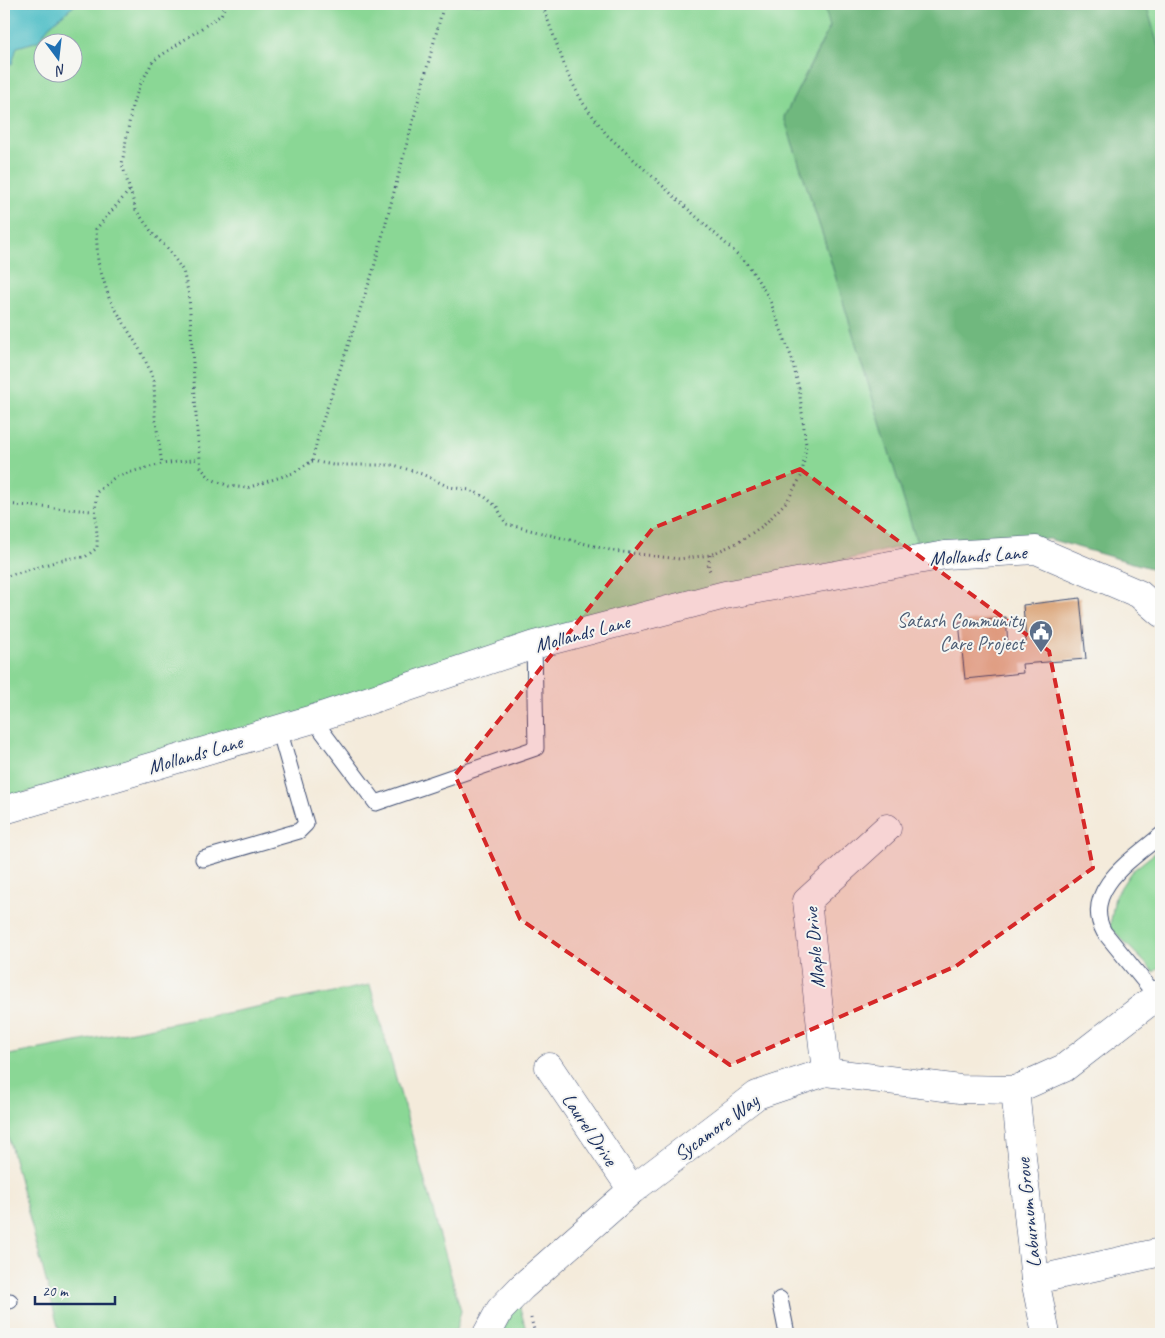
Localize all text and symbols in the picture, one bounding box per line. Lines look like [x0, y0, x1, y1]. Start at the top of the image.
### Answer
north arrow [32, 32, 82, 82]
text: N [53, 61, 68, 80]
street label: Mollands Lane [929, 540, 1029, 571]
street label: Mollands Lane [532, 608, 634, 658]
place label: Satash Community Care Project [897, 608, 1026, 656]
public building icon: Satash Community Care Project [1028, 619, 1054, 653]
street label: Mollands Lane [145, 729, 247, 780]
street label: Maple Drive [798, 905, 830, 989]
street label: Laurel Drive [556, 1088, 624, 1172]
street label: Sycamore Way [669, 1088, 765, 1167]
street label: Laburnum Grove [1010, 1155, 1047, 1269]
scale bar [35, 1273, 115, 1305]
text: 20 m [42, 1282, 69, 1301]

